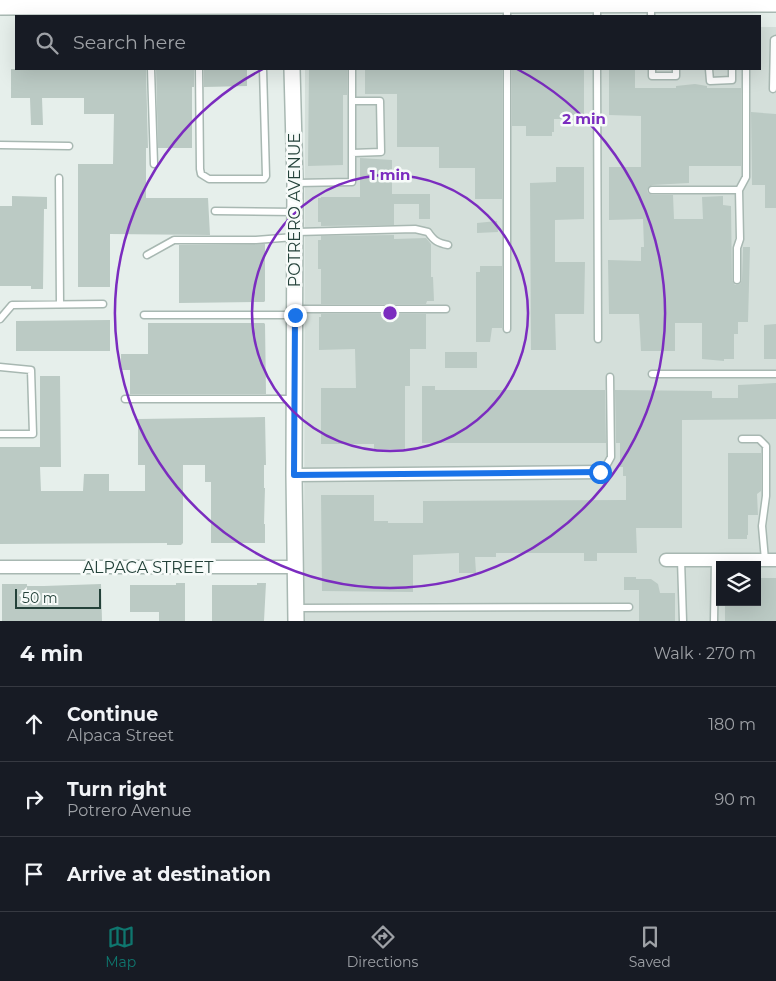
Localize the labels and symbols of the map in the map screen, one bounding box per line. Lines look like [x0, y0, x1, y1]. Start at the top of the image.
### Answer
text: 2 min [562, 109, 606, 128]
street label: POTRERO AVENUE [285, 133, 304, 287]
text: 1 min [370, 165, 410, 184]
route end [284, 304, 307, 327]
centre of rings [381, 304, 399, 322]
route start [589, 461, 612, 484]
street label: ALPACA STREET [83, 558, 214, 577]
scale bar [15, 586, 101, 609]

